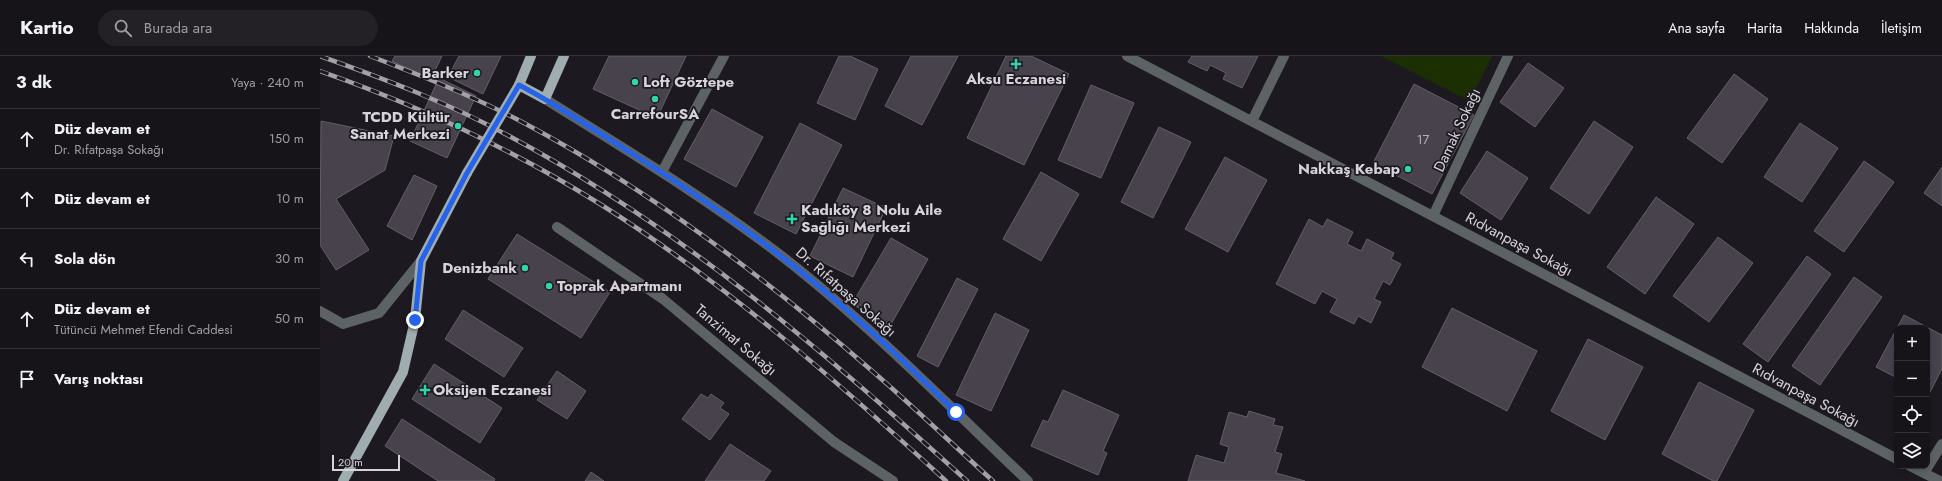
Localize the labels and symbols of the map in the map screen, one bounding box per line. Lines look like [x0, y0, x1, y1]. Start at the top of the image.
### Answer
marker: Aksu Eczanesi [1011, 59, 1021, 69]
place label: Barker [422, 62, 470, 84]
marker: Barker [472, 68, 482, 78]
place label: Aksu Eczanesi [965, 68, 1066, 90]
place label: Loft Göztepe [643, 71, 734, 93]
marker: Loft Göztepe [630, 77, 640, 87]
street label: Damak Sokağı [1428, 85, 1486, 175]
marker: CarrefourSA [650, 94, 660, 104]
place label: CarrefourSA [611, 103, 700, 125]
place label: TCDD Kültür Sanat Merkezi [350, 106, 451, 145]
marker: TCDD Kültür Sanat Merkezi [453, 121, 463, 131]
house number: 17 [1417, 130, 1430, 149]
place label: Nakkaş Kebap [1298, 158, 1400, 180]
marker: Nakkaş Kebap [1403, 164, 1413, 174]
place label: Kadıköy 8 Nolu Aile Sağlığı Merkezi [801, 199, 942, 238]
street label: Rıdvanpaşa Sokağı [1461, 206, 1577, 282]
marker: Kadıköy 8 Nolu Aile Sağlığı Merkezi [786, 213, 798, 225]
street label: Dr. Rıfatpaşa Sokağı [791, 242, 901, 342]
place label: Denizbank [442, 257, 517, 279]
marker: Denizbank [520, 263, 530, 273]
place label: Toprak Apartmanı [557, 275, 682, 297]
marker: Toprak Apartmanı [544, 281, 554, 291]
street label: Tanzimat Sokağı [690, 299, 782, 381]
route end [406, 311, 424, 329]
street label: Rıdvanpaşa Sokağı [1748, 357, 1864, 433]
place label: Oksijen Eczanesi [433, 379, 551, 401]
marker: Oksijen Eczanesi [420, 385, 430, 395]
route start [947, 403, 965, 421]
scale bar [332, 453, 400, 472]

